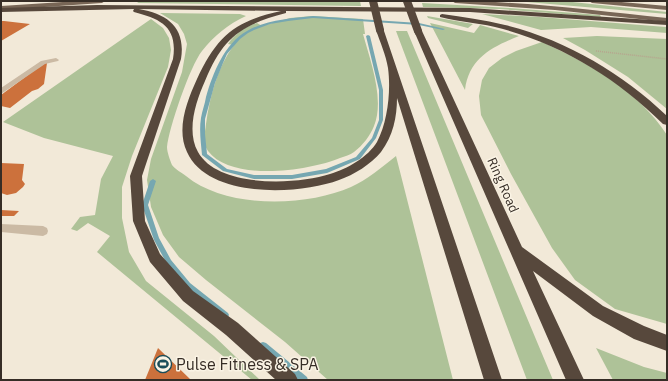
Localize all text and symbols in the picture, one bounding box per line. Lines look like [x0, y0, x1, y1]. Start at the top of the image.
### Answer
street label: Ring Road [483, 155, 523, 215]
sports icon: Pulse Fitness & SPA [153, 354, 173, 374]
place label: Pulse Fitness & SPA [176, 354, 319, 374]

